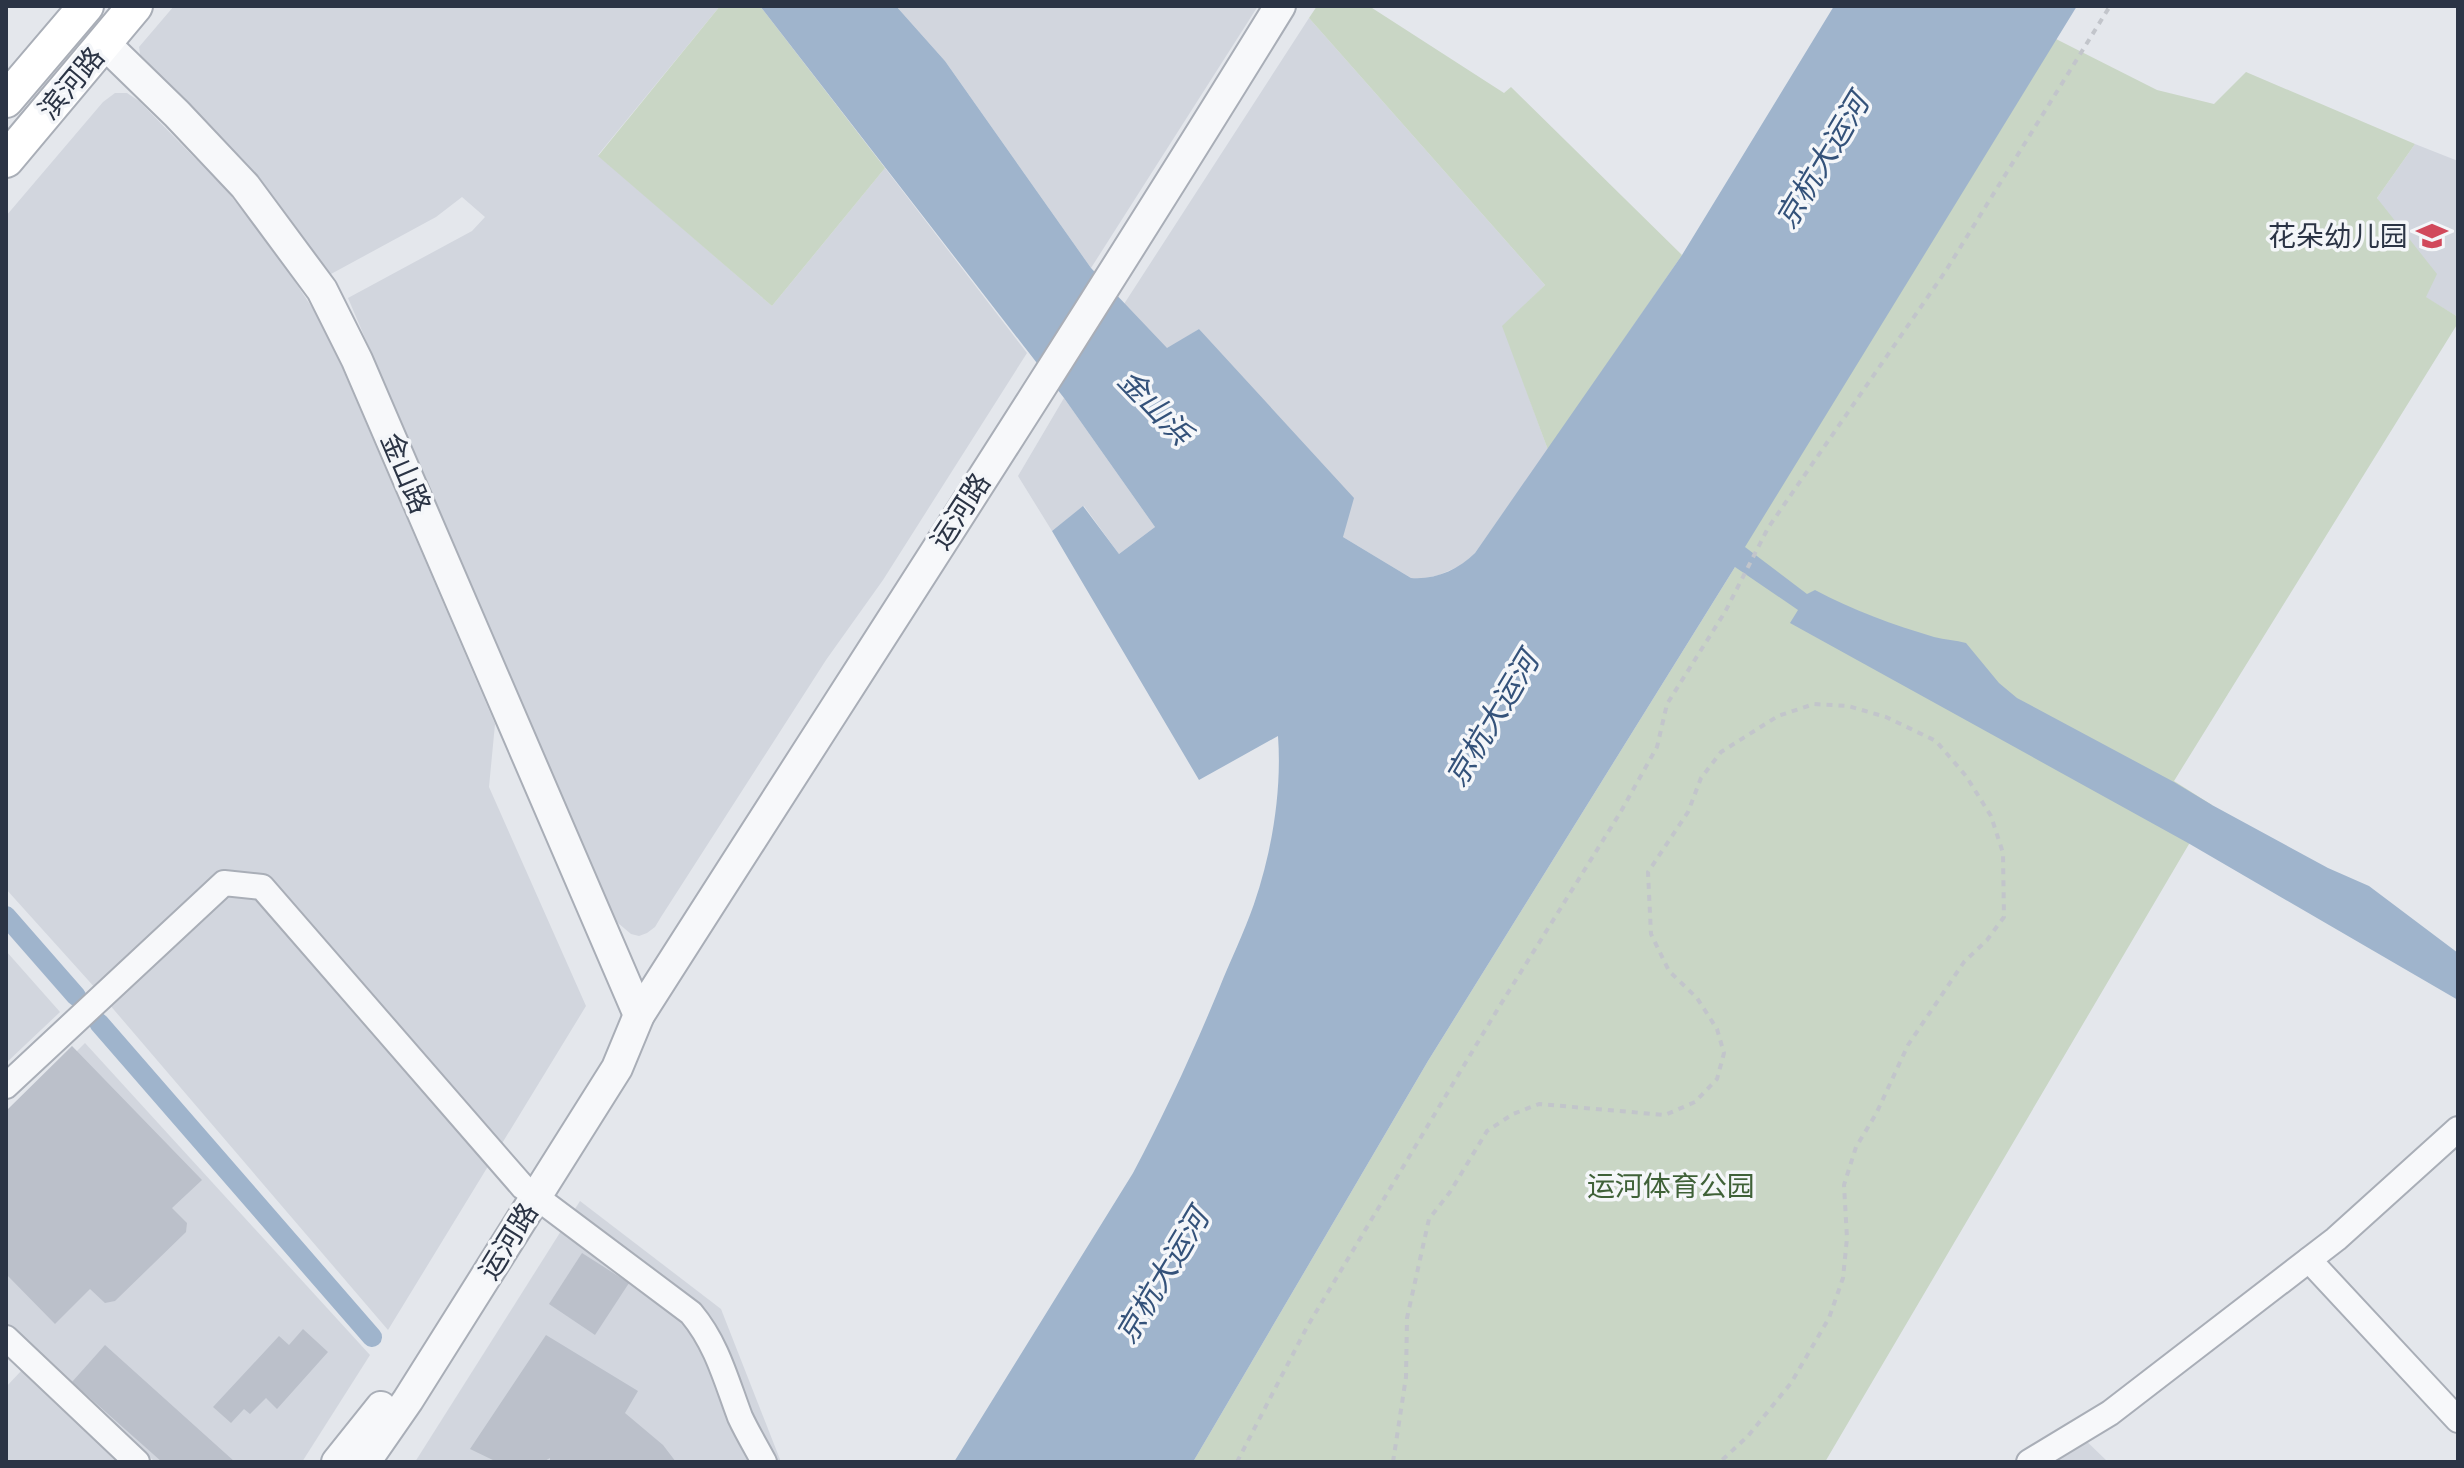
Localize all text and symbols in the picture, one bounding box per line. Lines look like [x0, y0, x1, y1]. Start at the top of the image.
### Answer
street label: 滨河路 [30, 39, 112, 127]
water label: 京杭大运河 [1767, 82, 1880, 235]
place label: 花朵幼儿园 [2268, 218, 2408, 254]
school or university icon: 花朵幼儿园 [2415, 219, 2449, 253]
water label: 金山浜 [1110, 361, 1202, 455]
street label: 金山路 [373, 427, 439, 519]
street label: 运河路 [922, 466, 998, 556]
water label: 京杭大运河 [1437, 640, 1550, 793]
park label: 运河体育公园 [1587, 1168, 1755, 1204]
street label: 运河路 [470, 1196, 546, 1286]
water label: 京杭大运河 [1107, 1197, 1220, 1350]

